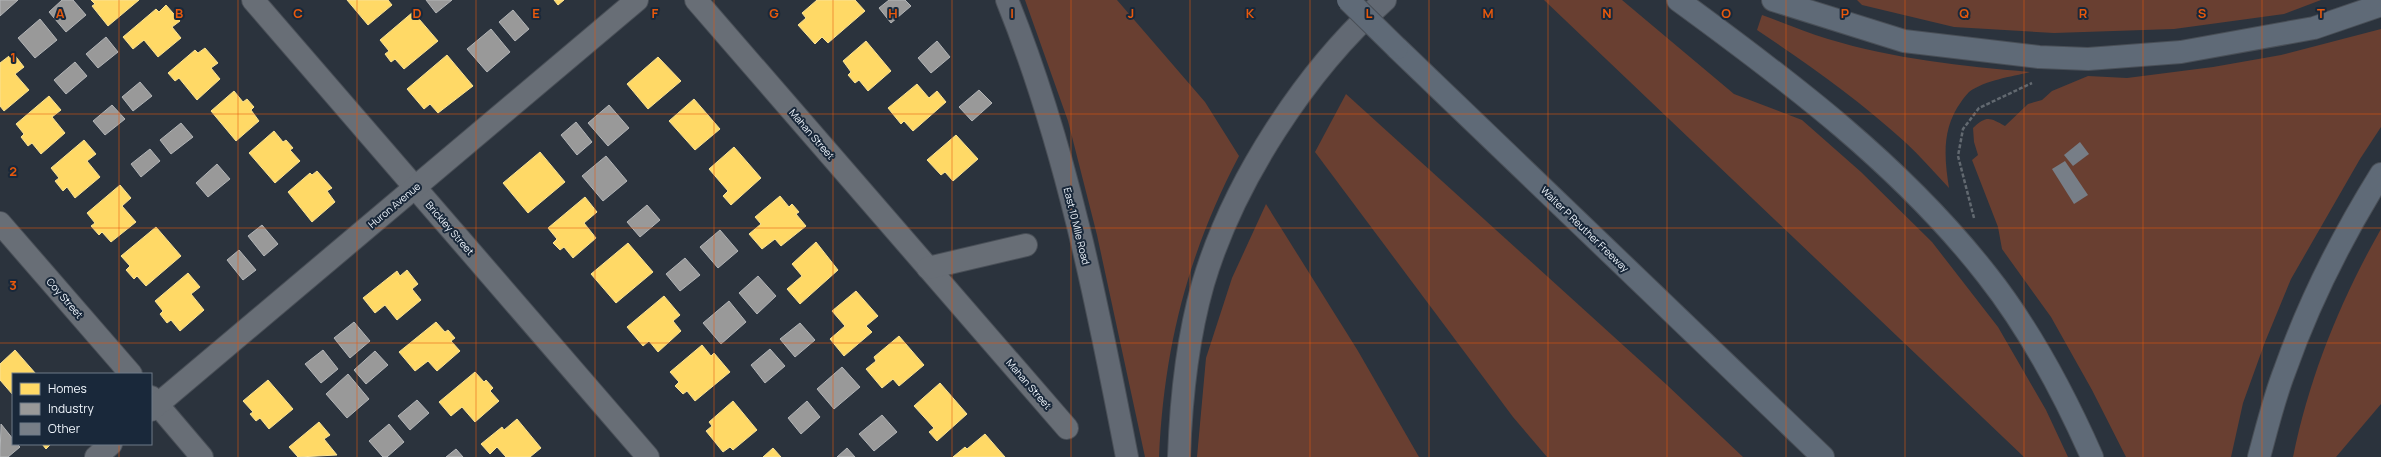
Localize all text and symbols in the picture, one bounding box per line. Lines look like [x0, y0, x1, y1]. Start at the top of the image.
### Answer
text: A [56, 4, 65, 22]
text: B [175, 4, 183, 22]
text: C [293, 4, 303, 22]
text: D [412, 4, 422, 22]
text: E [532, 4, 540, 22]
text: F [652, 4, 659, 22]
text: G [769, 4, 779, 22]
text: H [888, 4, 898, 22]
text: I [1010, 4, 1014, 22]
text: J [1128, 4, 1134, 22]
text: K [1246, 4, 1255, 22]
text: L [1366, 4, 1373, 22]
text: M [1482, 4, 1494, 22]
text: N [1602, 4, 1612, 22]
text: O [1721, 4, 1731, 22]
text: P [1841, 4, 1849, 22]
text: Q [1959, 4, 1969, 22]
text: R [2079, 4, 2088, 22]
text: S [2198, 4, 2207, 22]
text: T [2317, 4, 2325, 22]
text: 1 [10, 48, 16, 66]
street label: Mahan Street [786, 106, 838, 162]
text: 2 [9, 162, 17, 180]
street label: Huron Avenue [365, 179, 423, 231]
street label: Walter P Reuther Freeway [1538, 183, 1633, 275]
street label: East 10 Mile Road [1061, 186, 1093, 266]
street label: Brickley Street [423, 198, 477, 258]
street label: Coy Street [43, 275, 87, 321]
text: 3 [9, 276, 17, 294]
street label: Mahan Street [1003, 356, 1055, 412]
legend [12, 373, 152, 445]
text: Homes [48, 380, 87, 397]
text: Industry [48, 400, 94, 417]
text: Other [48, 420, 81, 437]

